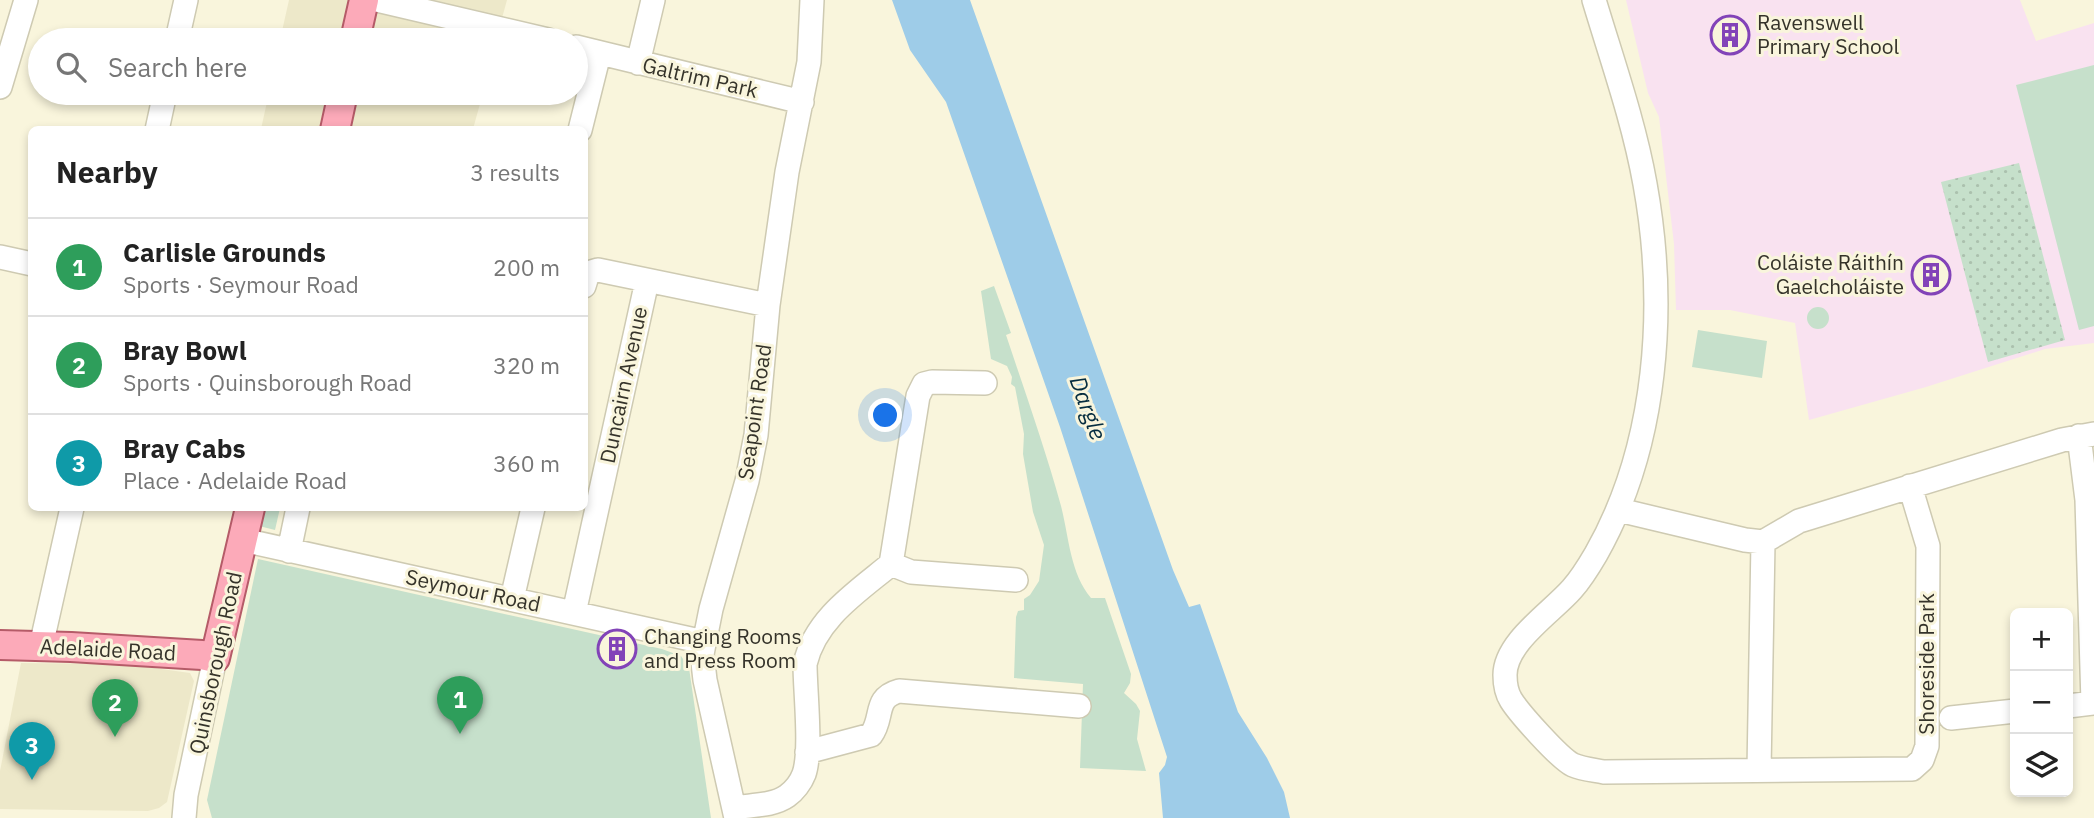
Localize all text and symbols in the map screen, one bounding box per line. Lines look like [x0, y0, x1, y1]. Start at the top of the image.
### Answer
place label: Ravenswell Primary School [1757, 8, 1900, 60]
building icon: Ravenswell Primary School [1709, 14, 1751, 56]
search box [28, 28, 588, 105]
icon: search [52, 48, 90, 86]
text: Search here [108, 50, 247, 84]
street label: Galtrim Park [640, 50, 761, 104]
text: Nearby [56, 152, 158, 191]
text: 3 results [470, 157, 560, 187]
text: Carlisle Grounds [123, 235, 326, 269]
place label: Coláiste Ráithín Gaelcholáiste [1757, 248, 1904, 300]
text: 1 [72, 252, 86, 282]
text: 200 m [493, 252, 560, 282]
building icon: Coláiste Ráithín Gaelcholáiste [1910, 254, 1952, 296]
text: Sports · Seymour Road [123, 269, 359, 299]
street label: Duncairn Avenue [593, 304, 653, 466]
text: Bray Bowl [123, 333, 247, 367]
street label: Seapoint Road [731, 342, 777, 481]
text: 2 [72, 350, 86, 380]
text: 320 m [493, 350, 560, 380]
text: Sports · Quinsborough Road [123, 367, 412, 397]
water label: Dargle [1064, 372, 1114, 444]
your location [868, 398, 902, 432]
text: Bray Cabs [123, 431, 246, 465]
text: 3 [72, 448, 86, 478]
text: 360 m [493, 448, 560, 478]
text: Place · Adelaide Road [123, 465, 347, 495]
street label: Seymour Road [403, 562, 543, 618]
street label: Quinsborough Road [182, 569, 248, 757]
street label: Shoreside Park [1912, 593, 1940, 735]
map controls [2010, 608, 2073, 797]
button: + [2010, 608, 2073, 671]
place label: Changing Rooms and Press Room [644, 622, 802, 674]
building icon: Changing Rooms and Press Room [596, 628, 638, 670]
street label: Adelaide Road [39, 631, 177, 667]
button: − [2010, 671, 2073, 734]
pin: 1 [437, 676, 483, 734]
pin: 2 [92, 679, 138, 737]
pin: 3 [9, 722, 55, 780]
button: layers [2010, 734, 2073, 797]

